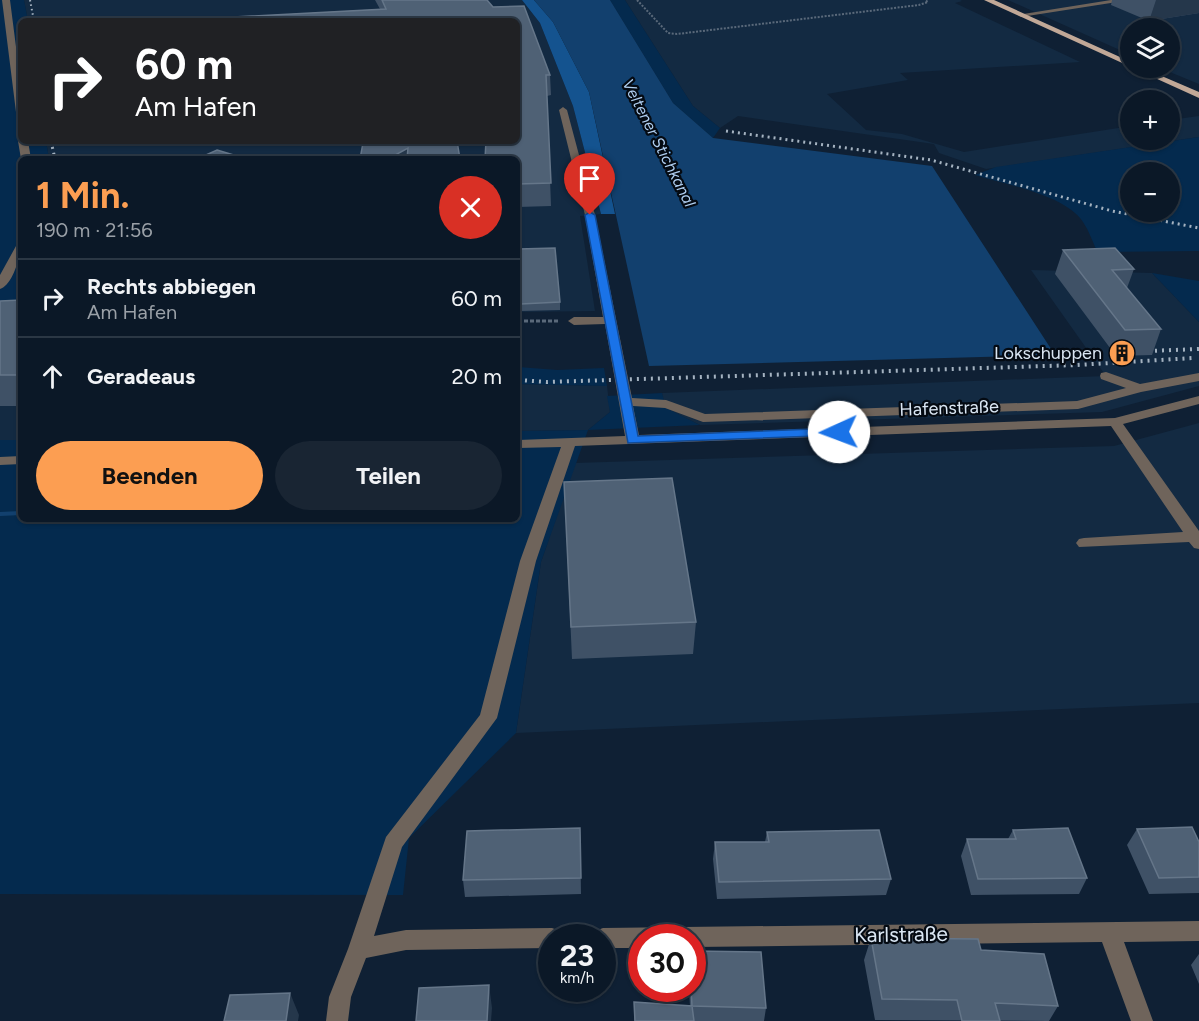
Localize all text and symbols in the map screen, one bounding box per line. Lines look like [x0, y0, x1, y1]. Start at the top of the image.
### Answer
map controls [1120, 18, 1180, 222]
button: layers [1120, 18, 1180, 78]
text: 60 m [135, 39, 233, 90]
icon: right [36, 42, 114, 120]
water label: Veltener Stichkanal [619, 76, 700, 210]
text: Am Hafen [135, 90, 257, 123]
button: + [1120, 90, 1180, 150]
pin [564, 153, 615, 215]
icon: arrive [573, 162, 606, 195]
button: − [1120, 162, 1180, 222]
text: 1 Min. [36, 174, 129, 217]
button: close [439, 176, 502, 239]
text: 190 m · 21:56 [36, 218, 153, 242]
text: Rechts abbiegen [87, 273, 256, 300]
icon: right [36, 282, 69, 315]
text: 60 m [451, 285, 502, 312]
text: Am Hafen [87, 300, 177, 324]
building icon: Lokschuppen [1107, 338, 1137, 368]
place label: Lokschuppen [994, 342, 1102, 364]
icon: ahead [36, 360, 69, 393]
text: Geradeaus [87, 363, 195, 390]
text: 20 m [451, 363, 502, 390]
street label: Hafenstraße [899, 395, 999, 421]
position arrow [807, 400, 871, 464]
button: Beenden [36, 441, 263, 510]
button: Teilen [275, 441, 502, 510]
street label: Karlstraße [854, 921, 948, 947]
speed limit sign: 30 [628, 924, 706, 1002]
text: 23 [560, 937, 594, 974]
text: km/h [560, 969, 594, 987]

